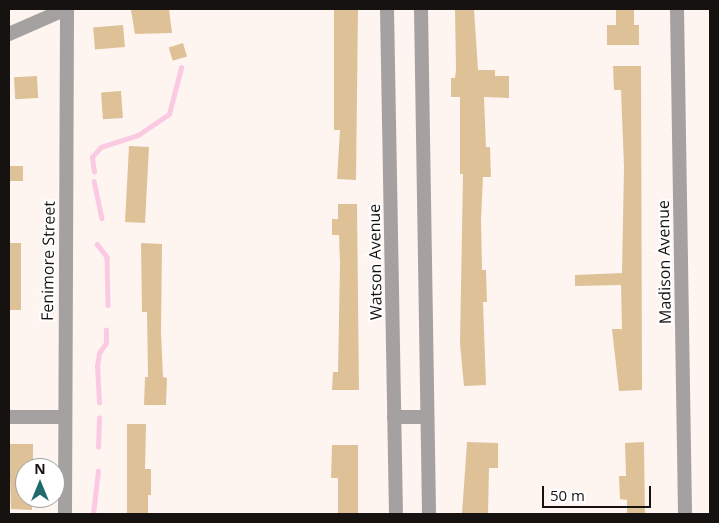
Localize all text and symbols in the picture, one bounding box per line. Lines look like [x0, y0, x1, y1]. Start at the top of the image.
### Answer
street label: Madison Avenue [653, 200, 675, 324]
street label: Fenimore Street [37, 201, 59, 321]
street label: Watson Avenue [364, 204, 386, 320]
north arrow [15, 458, 65, 508]
text: N [34, 459, 46, 478]
scale bar [544, 476, 653, 508]
text: 50 m [550, 485, 585, 505]

